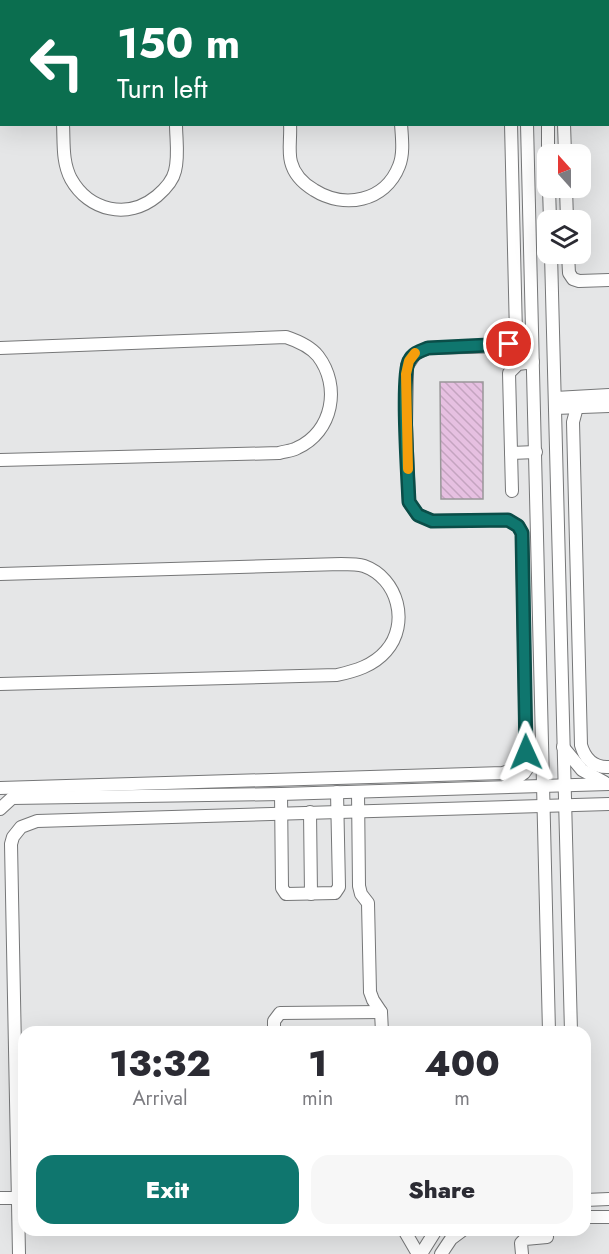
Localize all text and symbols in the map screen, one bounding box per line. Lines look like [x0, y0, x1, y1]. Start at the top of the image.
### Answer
text: 150 m [117, 13, 240, 74]
icon: left [18, 24, 96, 102]
text: Turn left [117, 69, 207, 108]
north arrow [537, 144, 591, 198]
map controls [537, 144, 591, 264]
button: layers [537, 210, 591, 264]
pin [483, 318, 534, 369]
icon: arrive [492, 327, 525, 360]
position arrow [494, 720, 558, 784]
text: 13:32 [109, 1037, 211, 1089]
text: 1 [308, 1037, 327, 1089]
text: 400 [424, 1037, 500, 1089]
text: Arrival [132, 1084, 188, 1113]
text: min [302, 1084, 333, 1113]
text: m [454, 1084, 470, 1113]
button: Exit [36, 1155, 299, 1224]
button: Share [311, 1155, 573, 1224]

